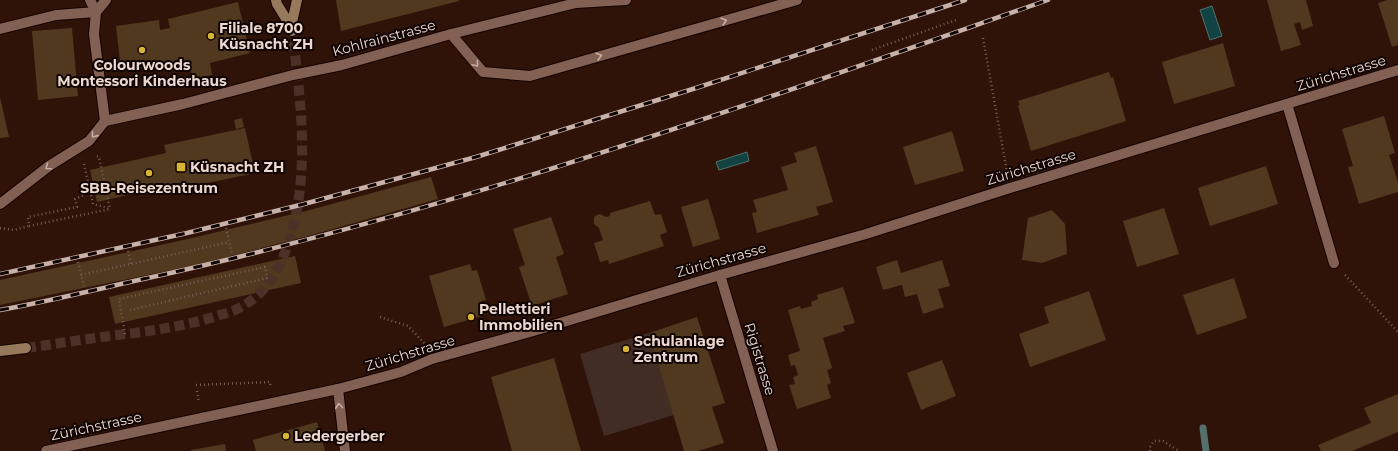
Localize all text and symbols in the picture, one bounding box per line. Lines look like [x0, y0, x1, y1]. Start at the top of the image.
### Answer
street label: Kohlrainstrasse [330, 16, 438, 60]
one-way arrow [721, 17, 728, 26]
place label: Filiale 8700 Küsnacht ZH [219, 19, 313, 53]
marker: Filiale 8700 Küsnacht ZH [206, 31, 216, 41]
marker: Colourwoods Montessori Kinderhaus [137, 45, 147, 55]
street label: Zürichstrasse [1294, 51, 1388, 95]
one-way arrow [595, 52, 602, 61]
place label: Colourwoods Montessori Kinderhaus [57, 56, 227, 90]
one-way arrow [471, 59, 478, 66]
one-way arrow [92, 130, 99, 137]
street label: Zürichstrasse [984, 145, 1078, 189]
place label: Küsnacht ZH [190, 158, 284, 176]
marker: Küsnacht ZH [175, 161, 187, 173]
one-way arrow [45, 162, 52, 169]
marker: SBB-Reisezentrum [144, 168, 154, 178]
place label: SBB-Reisezentrum [80, 179, 218, 197]
street label: Zürichstrasse [674, 239, 768, 281]
place label: Pellettieri Immobilien [479, 300, 563, 334]
marker: Pellettieri Immobilien [466, 312, 476, 322]
street label: Rigistrasse [740, 320, 780, 398]
street label: Zürichstrasse [363, 331, 457, 375]
place label: Schulanlage Zentrum [634, 332, 725, 366]
marker: Schulanlage Zentrum [621, 344, 631, 354]
one-way arrow [335, 403, 344, 409]
street label: Zürichstrasse [49, 408, 143, 444]
place label: Ledergerber [294, 427, 385, 445]
marker: Ledergerber [281, 431, 291, 441]

